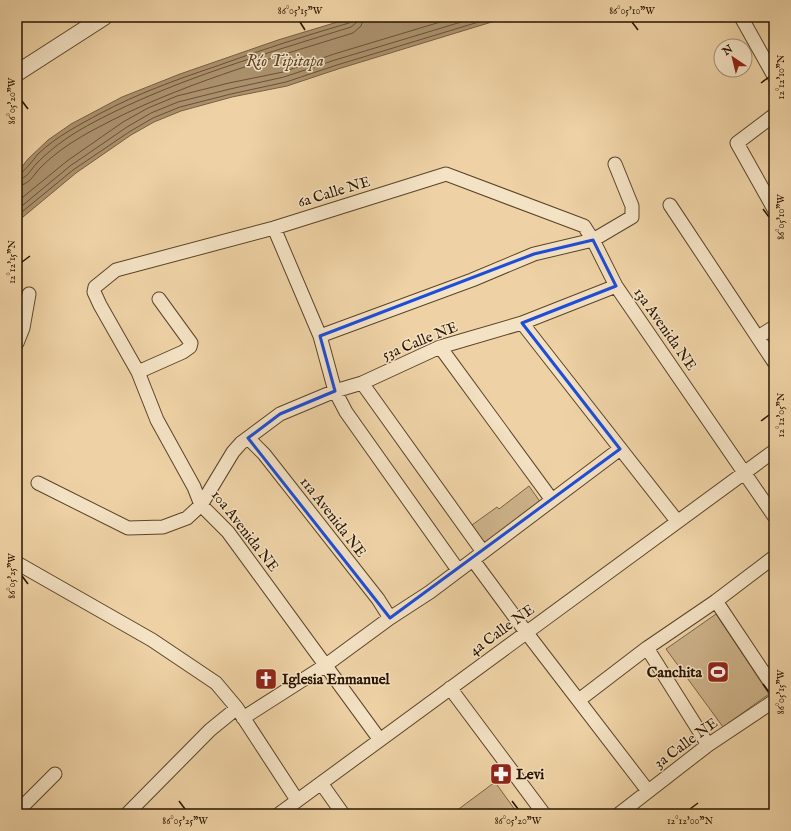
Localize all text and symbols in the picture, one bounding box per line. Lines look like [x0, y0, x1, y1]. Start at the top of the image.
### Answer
text: 86°05'15"W [278, 5, 323, 18]
text: 86°05'10"W [609, 5, 655, 18]
north arrow [713, 38, 753, 78]
text: N [719, 42, 736, 60]
water label: Río Tipitapa [246, 52, 324, 72]
text: 12°12'10"N [775, 54, 788, 99]
text: 86°05'20"W [6, 77, 19, 124]
street label: 6a Calle NE [295, 172, 373, 212]
text: 86°05'10"W [775, 194, 788, 240]
text: 12°12'15"N [6, 240, 19, 284]
street label: 13a Avenida NE [629, 284, 701, 374]
street label: 53a Calle NE [379, 317, 461, 365]
text: 12°12'05"N [775, 392, 788, 437]
street label: 11a Avenida NE [296, 473, 370, 561]
street label: 10a Avenida NE [207, 486, 283, 576]
text: 86°05'25"W [6, 553, 19, 599]
street label: 4a Calle NE [466, 600, 538, 660]
sports icon: Canchita [705, 659, 731, 685]
place label: Canchita [647, 663, 703, 682]
church icon: Iglesia Enmanuel [253, 666, 279, 692]
text: 86°05'15"W [775, 669, 788, 714]
place label: Iglesia Enmanuel [282, 670, 391, 689]
street label: 3a Calle NE [650, 713, 722, 773]
pharmacy icon: Levi [488, 761, 514, 787]
place label: Levi [516, 765, 544, 784]
text: 86°05'25"W [162, 815, 208, 828]
text: 86°05'20"W [495, 815, 542, 828]
text: 12°12'00"N [667, 815, 713, 828]

